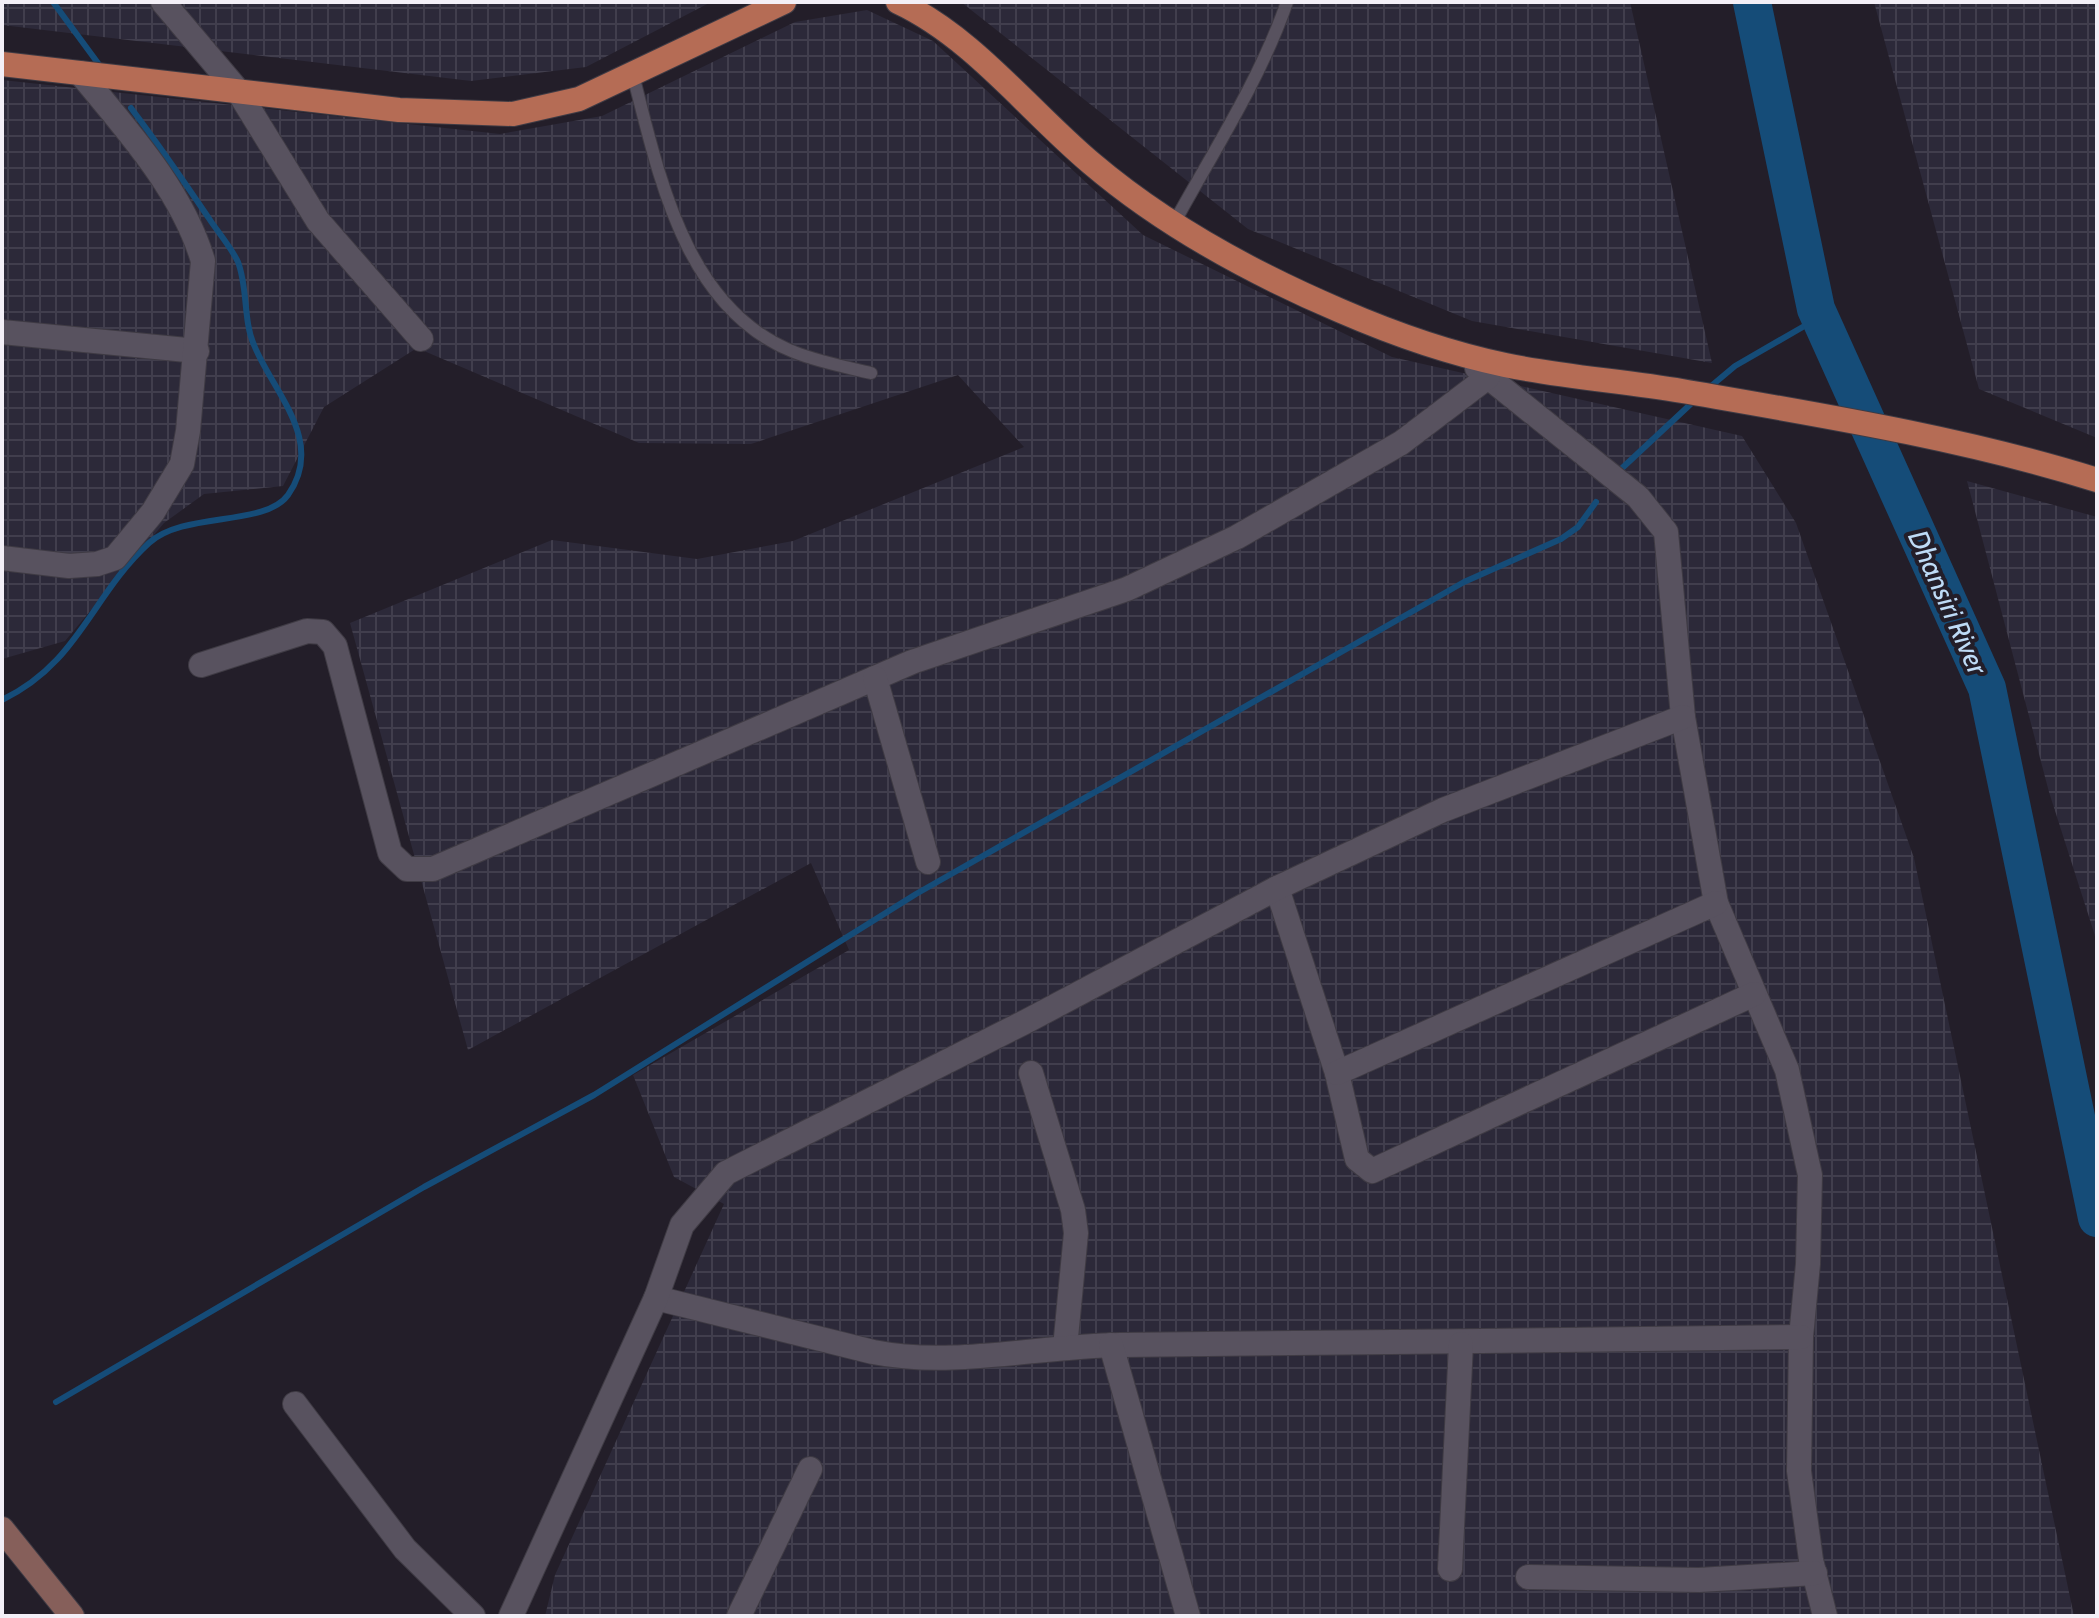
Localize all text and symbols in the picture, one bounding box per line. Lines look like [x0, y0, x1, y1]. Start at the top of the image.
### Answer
water label: Dhansiri River [1901, 524, 1996, 681]

